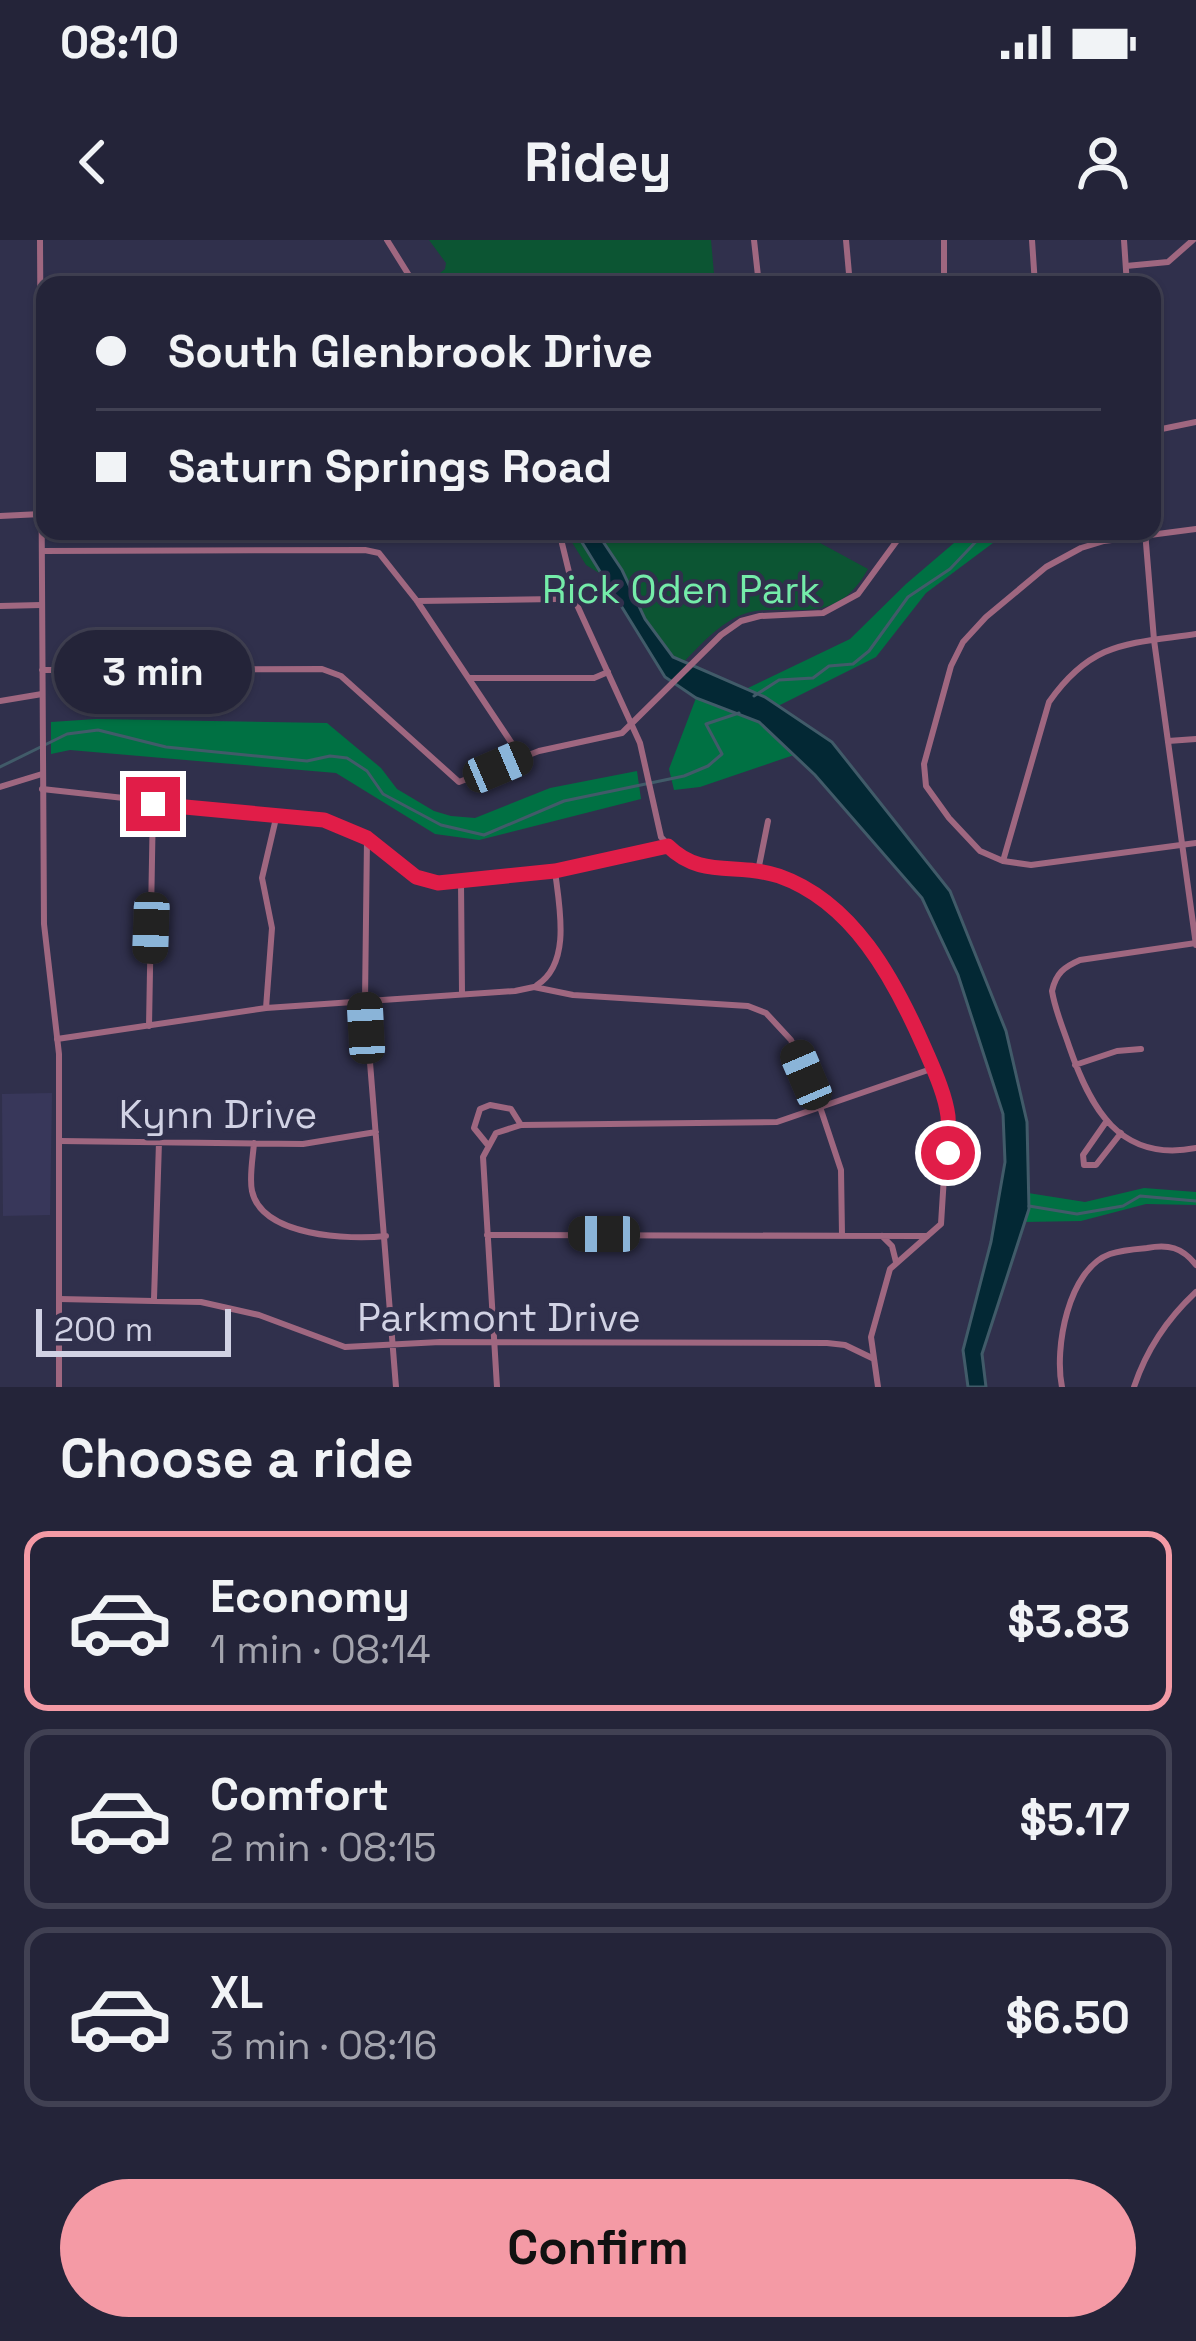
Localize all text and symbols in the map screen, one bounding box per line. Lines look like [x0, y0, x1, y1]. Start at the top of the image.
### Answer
text: 08:10 [60, 14, 179, 71]
text: Ridey [524, 128, 672, 197]
icon: back [60, 129, 126, 195]
icon: person [1070, 129, 1136, 195]
text: South Glenbrook Drive [168, 323, 653, 380]
text: Saturn Springs Road [168, 438, 612, 495]
park label: Rick Oden Park [542, 565, 820, 614]
callout: 3 min [54, 630, 252, 714]
text: 3 min [102, 647, 204, 696]
car [458, 736, 538, 798]
route end [126, 777, 180, 831]
car [132, 891, 170, 965]
car [346, 991, 386, 1065]
car [775, 1035, 837, 1115]
street label: Kynn Drive [119, 1090, 317, 1139]
route start [921, 1126, 975, 1180]
car [568, 1216, 640, 1252]
street label: Parkmont Drive [357, 1293, 641, 1342]
scale bar [36, 1303, 231, 1356]
text: 200 m [54, 1309, 153, 1351]
text: Choose a ride [60, 1424, 414, 1493]
icon: car [66, 1567, 174, 1675]
text: Economy [210, 1568, 410, 1625]
text: $3.83 [1008, 1593, 1130, 1650]
text: 1 min · 08:14 [210, 1625, 431, 1674]
icon: car [66, 1765, 174, 1873]
text: Comfort [210, 1766, 389, 1823]
text: $5.17 [1019, 1791, 1130, 1848]
text: 2 min · 08:15 [210, 1823, 437, 1872]
icon: car [66, 1963, 174, 2071]
text: XL [210, 1964, 263, 2021]
text: $6.50 [1005, 1989, 1130, 2046]
text: 3 min · 08:16 [210, 2021, 437, 2070]
button: Confirm [60, 2179, 1136, 2317]

